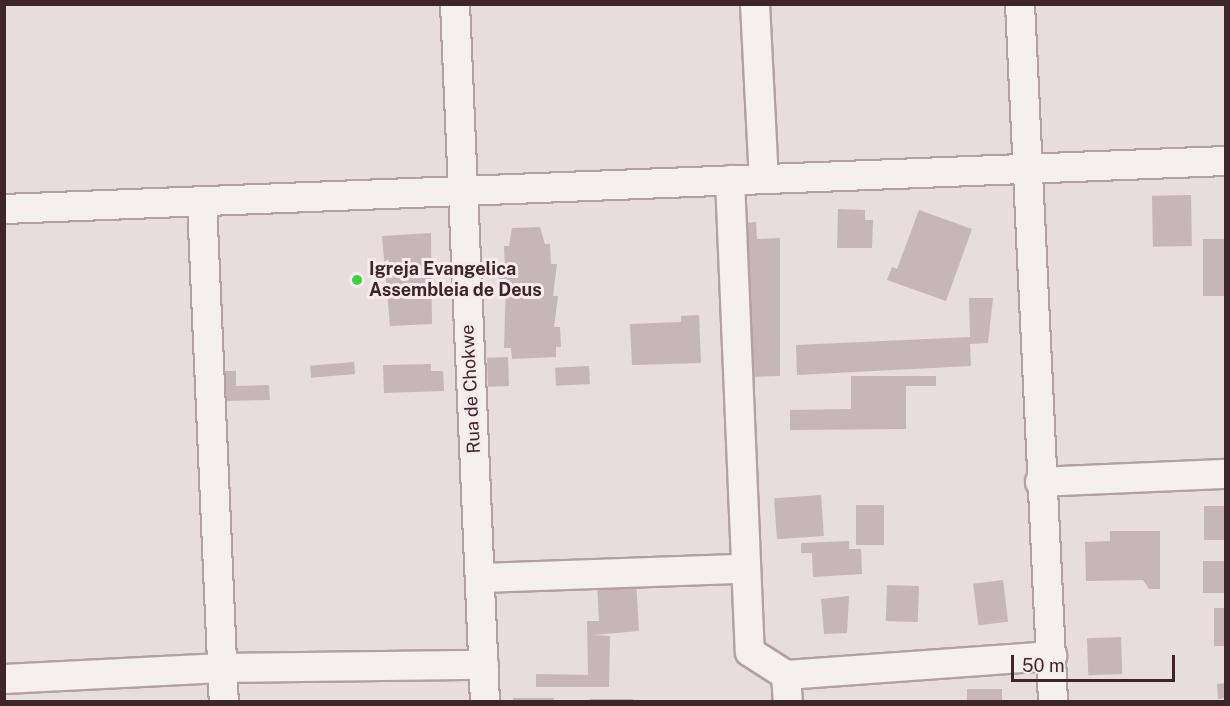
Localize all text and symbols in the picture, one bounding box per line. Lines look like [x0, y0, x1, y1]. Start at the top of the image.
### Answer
place label: Igreja Evangelica Assembleia de Deus [369, 259, 542, 302]
marker: Igreja Evangelica Assembleia de Deus [350, 273, 364, 287]
street label: Rua de Chokwe [457, 324, 485, 454]
scale bar [1014, 643, 1178, 681]
text: 50 m [1022, 655, 1065, 676]

